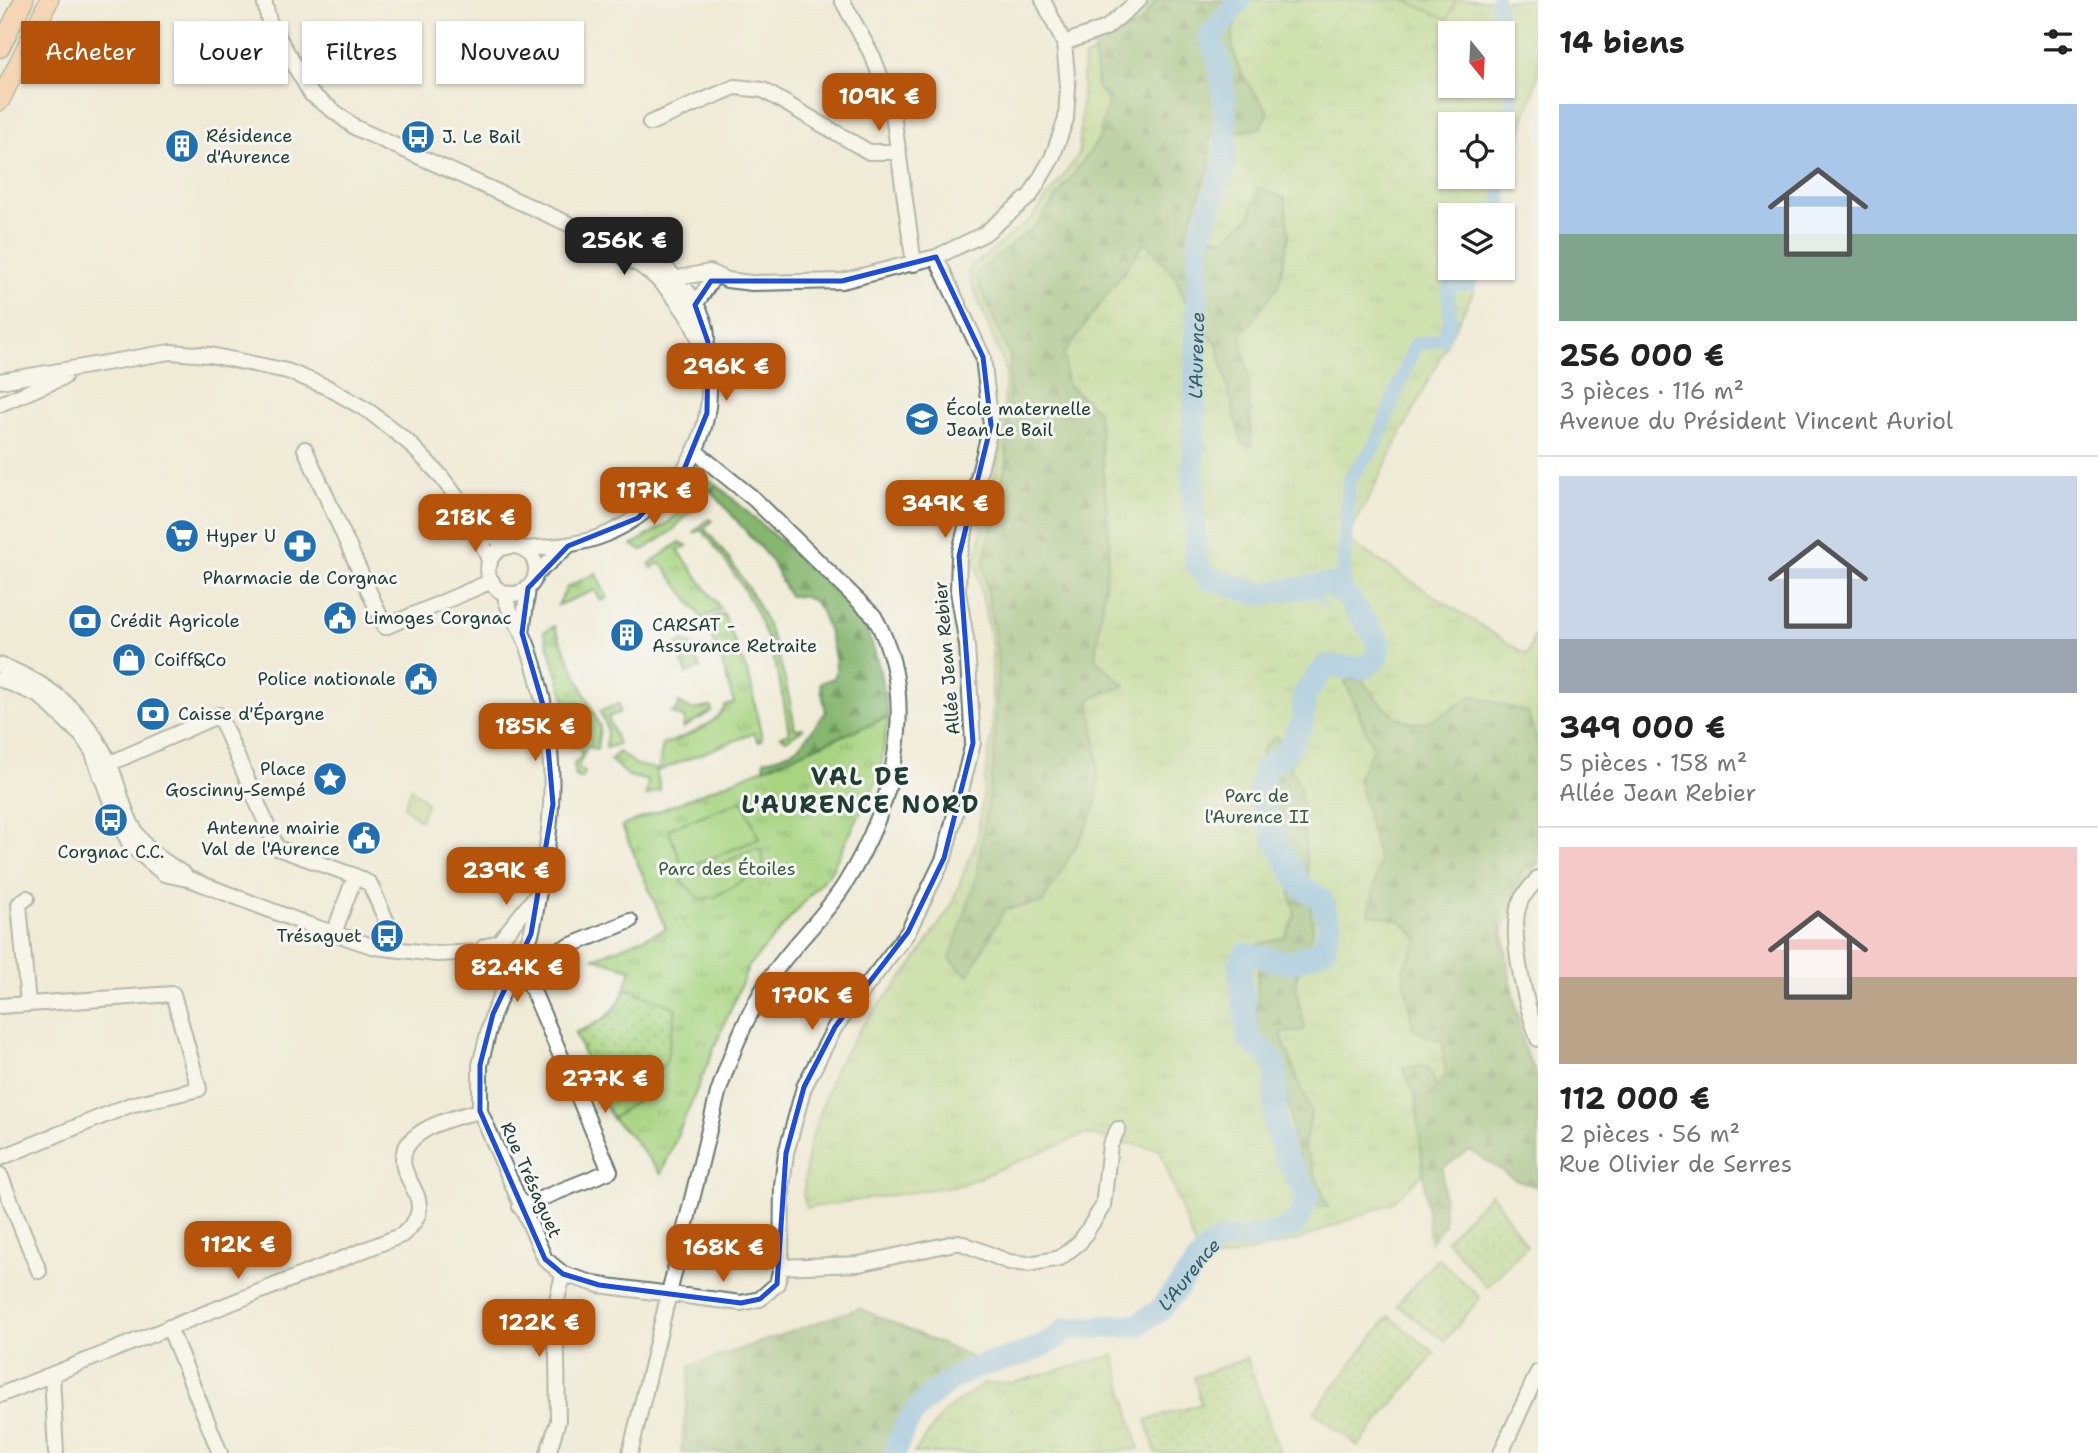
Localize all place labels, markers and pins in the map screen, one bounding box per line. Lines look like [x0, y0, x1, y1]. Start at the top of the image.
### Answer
pin: 109K € [822, 74, 936, 133]
bus stop icon: J. Le Bail [399, 118, 437, 156]
place label: Résidence d'Aurence [206, 124, 292, 169]
place label: J. Le Bail [442, 125, 521, 149]
building icon: Résidence d'Aurence [163, 127, 201, 165]
pin: 256K € [567, 218, 681, 277]
pin: 296K € [669, 344, 783, 403]
place label: École maternelle Jean Le Bail [946, 397, 1091, 442]
school or university icon: École maternelle Jean Le Bail [903, 400, 941, 438]
pin: 117K € [597, 468, 711, 527]
pin: 349K € [888, 480, 1002, 540]
pin: 218K € [418, 494, 532, 554]
supermarket icon: Hyper U [163, 517, 201, 555]
place label: Hyper U [206, 524, 276, 548]
pharmacy icon: Pharmacie de Corgnac [281, 527, 319, 565]
place label: Pharmacie de Corgnac [203, 566, 398, 590]
public building icon: Limoges Corgnac [321, 599, 359, 637]
bank icon: Crédit Agricole [66, 602, 104, 640]
place label: Limoges Corgnac [364, 606, 512, 630]
place label: Crédit Agricole [110, 609, 240, 633]
place label: CARSAT - Assurance Retraite [652, 613, 817, 658]
building icon: CARSAT - Assurance Retraite [608, 616, 646, 654]
shop icon: Coiff&Co [110, 641, 148, 679]
place label: Coiff&Co [154, 648, 226, 672]
public building icon: Police nationale [402, 660, 440, 698]
place label: Police nationale [257, 667, 396, 691]
bank icon: Caisse d'Épargne [134, 695, 172, 733]
place label: Caisse d'Épargne [178, 702, 325, 726]
pin: 185K € [478, 704, 592, 763]
place label: Place Goscinny-Sempé [165, 757, 306, 802]
place icon: Place Goscinny-Sempé [311, 760, 349, 798]
bus stop icon: Corgnac C.C. [92, 801, 130, 839]
place label: Antenne mairie Val de l'Aurence [201, 816, 340, 861]
public building icon: Antenne mairie Val de l'Aurence [345, 819, 383, 857]
place label: Corgnac C.C. [58, 840, 164, 864]
pin: 239K € [449, 848, 563, 907]
bus stop icon: Trésaguet [368, 917, 406, 955]
place label: Trésaguet [276, 924, 362, 948]
pin: 82.4K € [452, 944, 582, 1004]
pin: 170K € [755, 972, 869, 1032]
pin: 277K € [548, 1056, 662, 1115]
pin: 112K € [181, 1222, 295, 1281]
pin: 168K € [666, 1224, 780, 1284]
pin: 122K € [482, 1300, 596, 1359]

